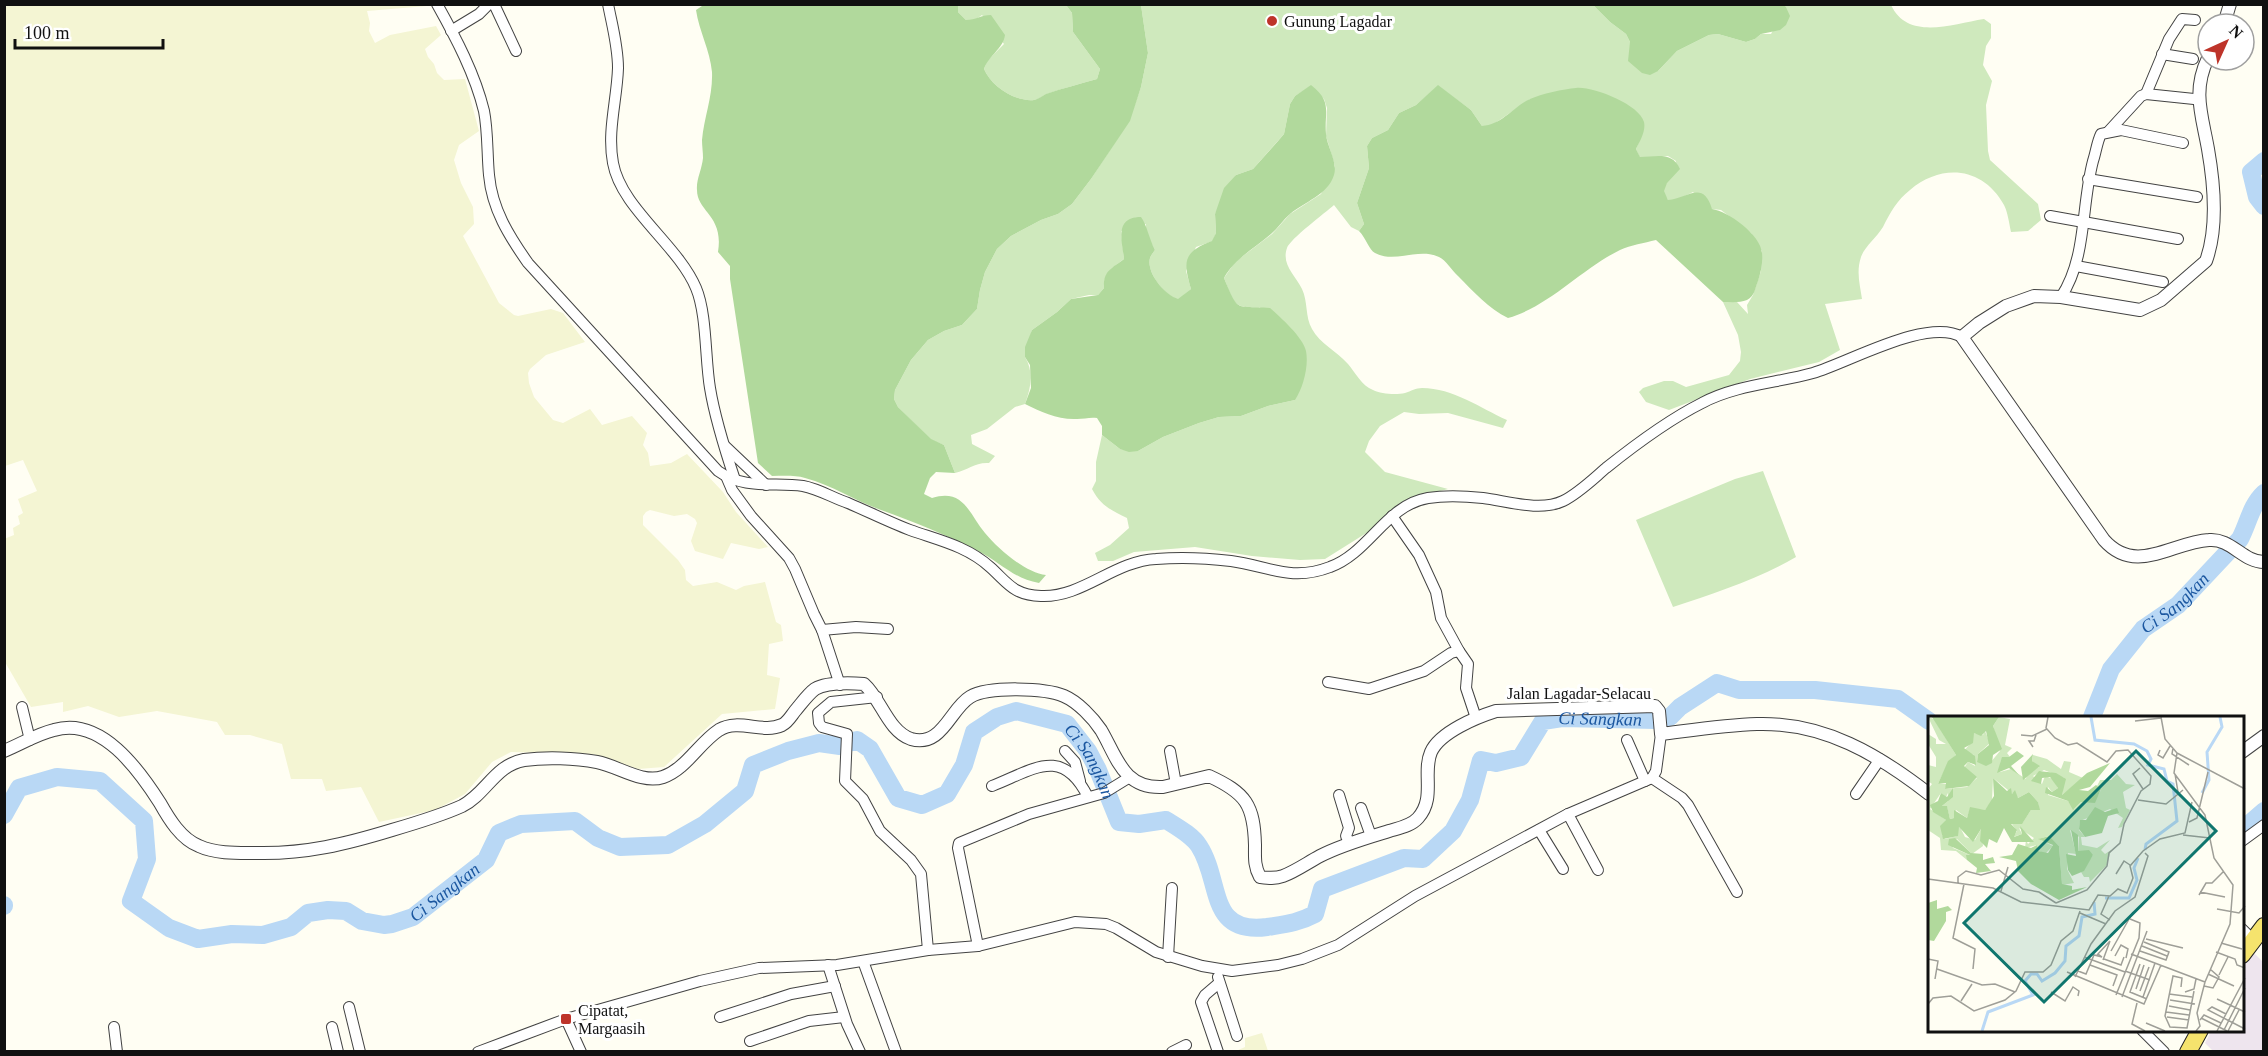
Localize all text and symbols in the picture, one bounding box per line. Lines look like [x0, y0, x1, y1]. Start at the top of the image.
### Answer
scale bar [15, 12, 164, 50]
north arrow [2196, 12, 2256, 72]
place label: Gunung Lagadar [1284, 13, 1393, 31]
marker: Gunung Lagadar [1265, 14, 1279, 28]
text: N [2226, 22, 2247, 42]
text: 100 m [24, 23, 70, 43]
water label: Ci Sangkan [2137, 569, 2213, 638]
street label: Jalan Lagadar-Selacau [1507, 685, 1651, 703]
water label: Ci Sangkan [1558, 708, 1642, 730]
inset map [1928, 716, 2244, 1032]
water label: Ci Sangkan [1060, 720, 1119, 802]
water label: Ci Sangkan [405, 859, 484, 926]
place label: Cipatat, Margaasih [578, 1002, 645, 1038]
marker: Cipatat, Margaasih [559, 1012, 573, 1026]

